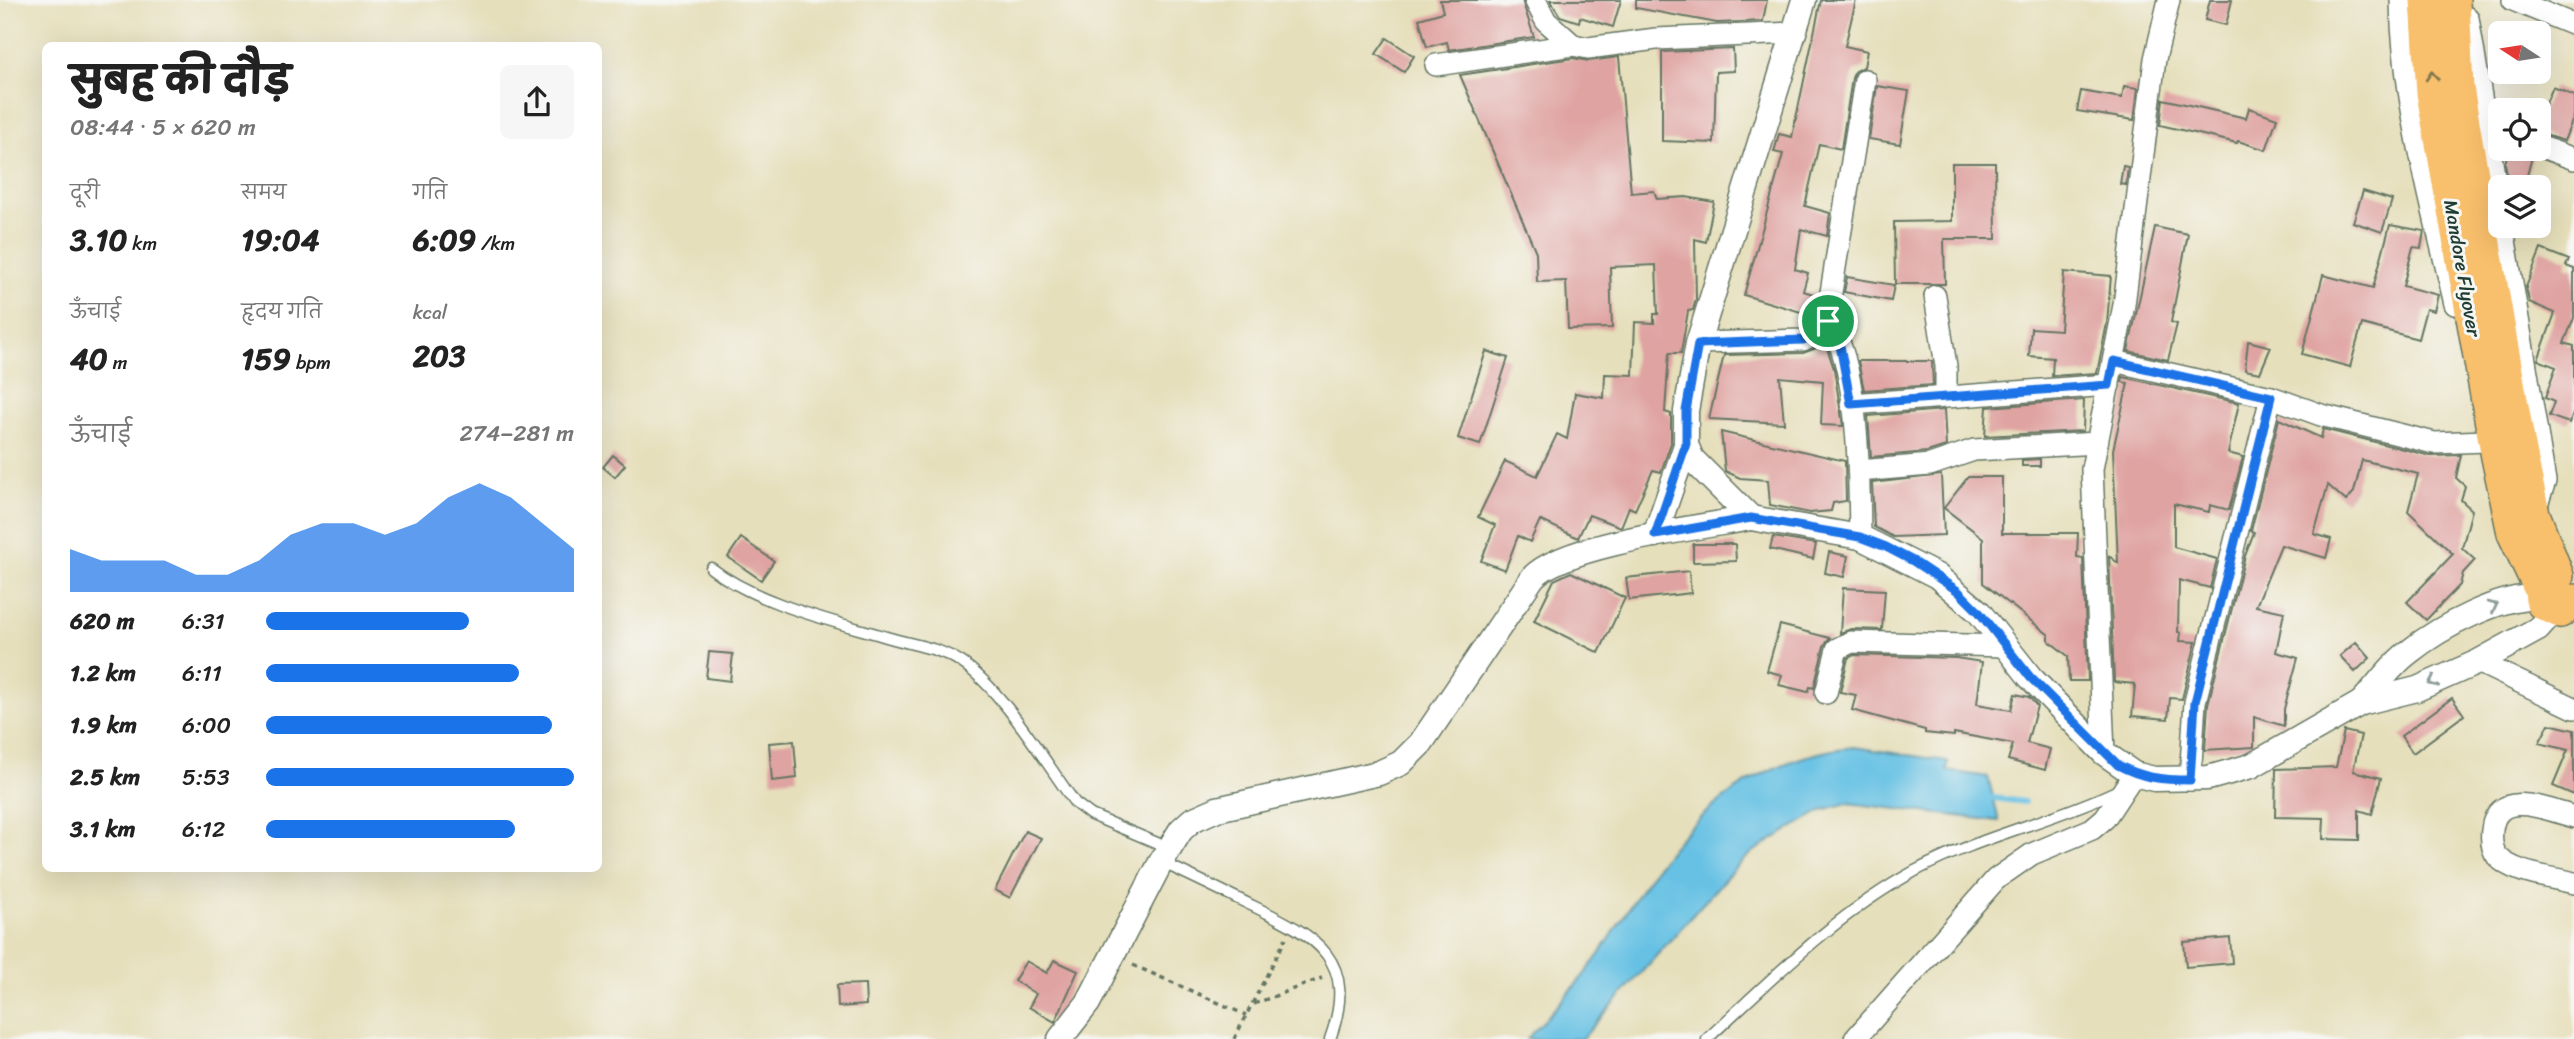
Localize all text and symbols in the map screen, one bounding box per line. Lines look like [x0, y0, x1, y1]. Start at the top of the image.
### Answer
north arrow [2488, 21, 2552, 84]
map controls [2488, 21, 2551, 238]
text: सुबह की दौड़ [70, 47, 291, 114]
button: share [500, 65, 574, 139]
one-way arrow [2425, 71, 2440, 82]
button: locate [2488, 98, 2551, 161]
text: 08:44 · 5 × 620 m [70, 107, 256, 148]
button: layers [2488, 175, 2551, 238]
text: दूरी [70, 176, 100, 209]
text: समय [241, 176, 287, 209]
text: गति [413, 176, 447, 209]
street label: Mandore Flyover [2434, 197, 2491, 340]
text: 3.10 [70, 213, 127, 267]
text: 19:04 [241, 213, 319, 267]
text: 6:09 [413, 213, 476, 267]
text: km [127, 227, 157, 260]
text: /km [476, 227, 515, 260]
pin [1798, 291, 1858, 351]
text: ऊँचाई [70, 295, 121, 328]
text: हृदय गति [241, 295, 322, 328]
text: kcal [413, 296, 447, 329]
icon: arrive [1809, 302, 1847, 340]
text: 203 [413, 329, 465, 383]
text: 40 [70, 332, 108, 386]
text: 159 [241, 332, 291, 386]
text: m [108, 346, 127, 379]
text: bpm [291, 346, 331, 379]
text: 274–281 m [460, 413, 574, 454]
text: ऊँचाई [70, 414, 132, 455]
text: 620 m [70, 601, 135, 642]
text: 6:31 [182, 601, 225, 642]
one-way arrow [2486, 601, 2498, 615]
text: 1.2 km [70, 653, 136, 694]
text: 6:11 [182, 653, 222, 694]
one-way arrow [2428, 674, 2440, 688]
text: 1.9 km [70, 705, 137, 746]
text: 6:00 [182, 705, 231, 746]
text: 2.5 km [70, 757, 140, 798]
text: 5:53 [182, 757, 230, 798]
text: 3.1 km [70, 809, 135, 850]
text: 6:12 [182, 809, 225, 850]

